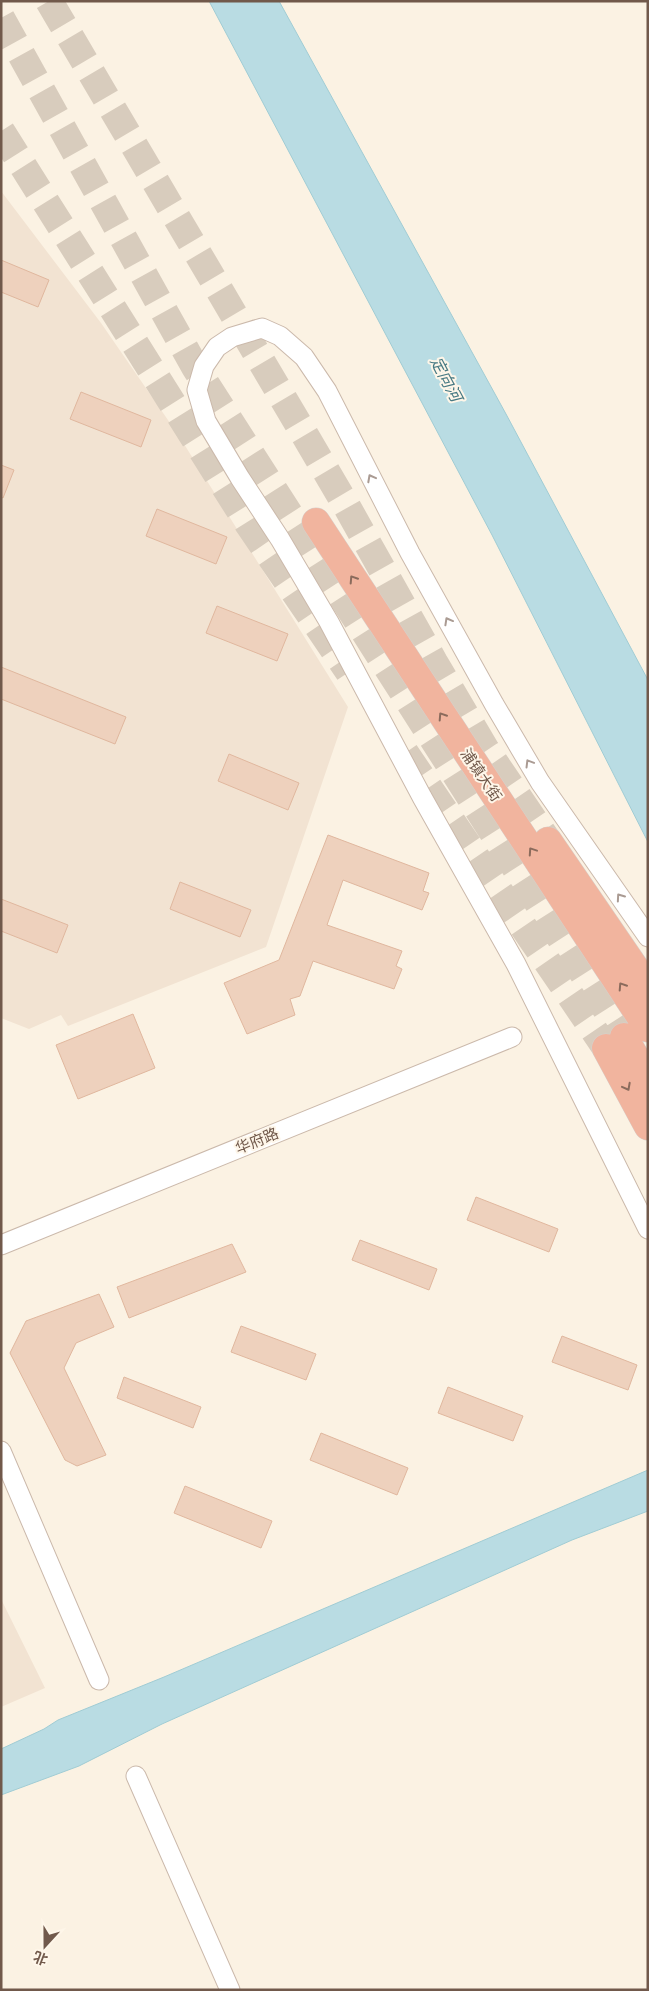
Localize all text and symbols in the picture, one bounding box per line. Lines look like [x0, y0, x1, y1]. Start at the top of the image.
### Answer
water label: 定向河 [426, 353, 467, 407]
one-way arrow [367, 475, 377, 484]
one-way arrow [350, 576, 359, 585]
one-way arrow [444, 618, 454, 627]
one-way arrow [438, 712, 448, 721]
street label: 浦镇大街 [457, 745, 505, 805]
one-way arrow [525, 759, 535, 768]
one-way arrow [529, 847, 538, 857]
one-way arrow [617, 894, 625, 903]
one-way arrow [618, 983, 628, 992]
one-way arrow [621, 1081, 631, 1090]
street label: 华府路 [233, 1124, 281, 1158]
north arrow [20, 1921, 70, 1971]
text: 北 [31, 1948, 50, 1968]

